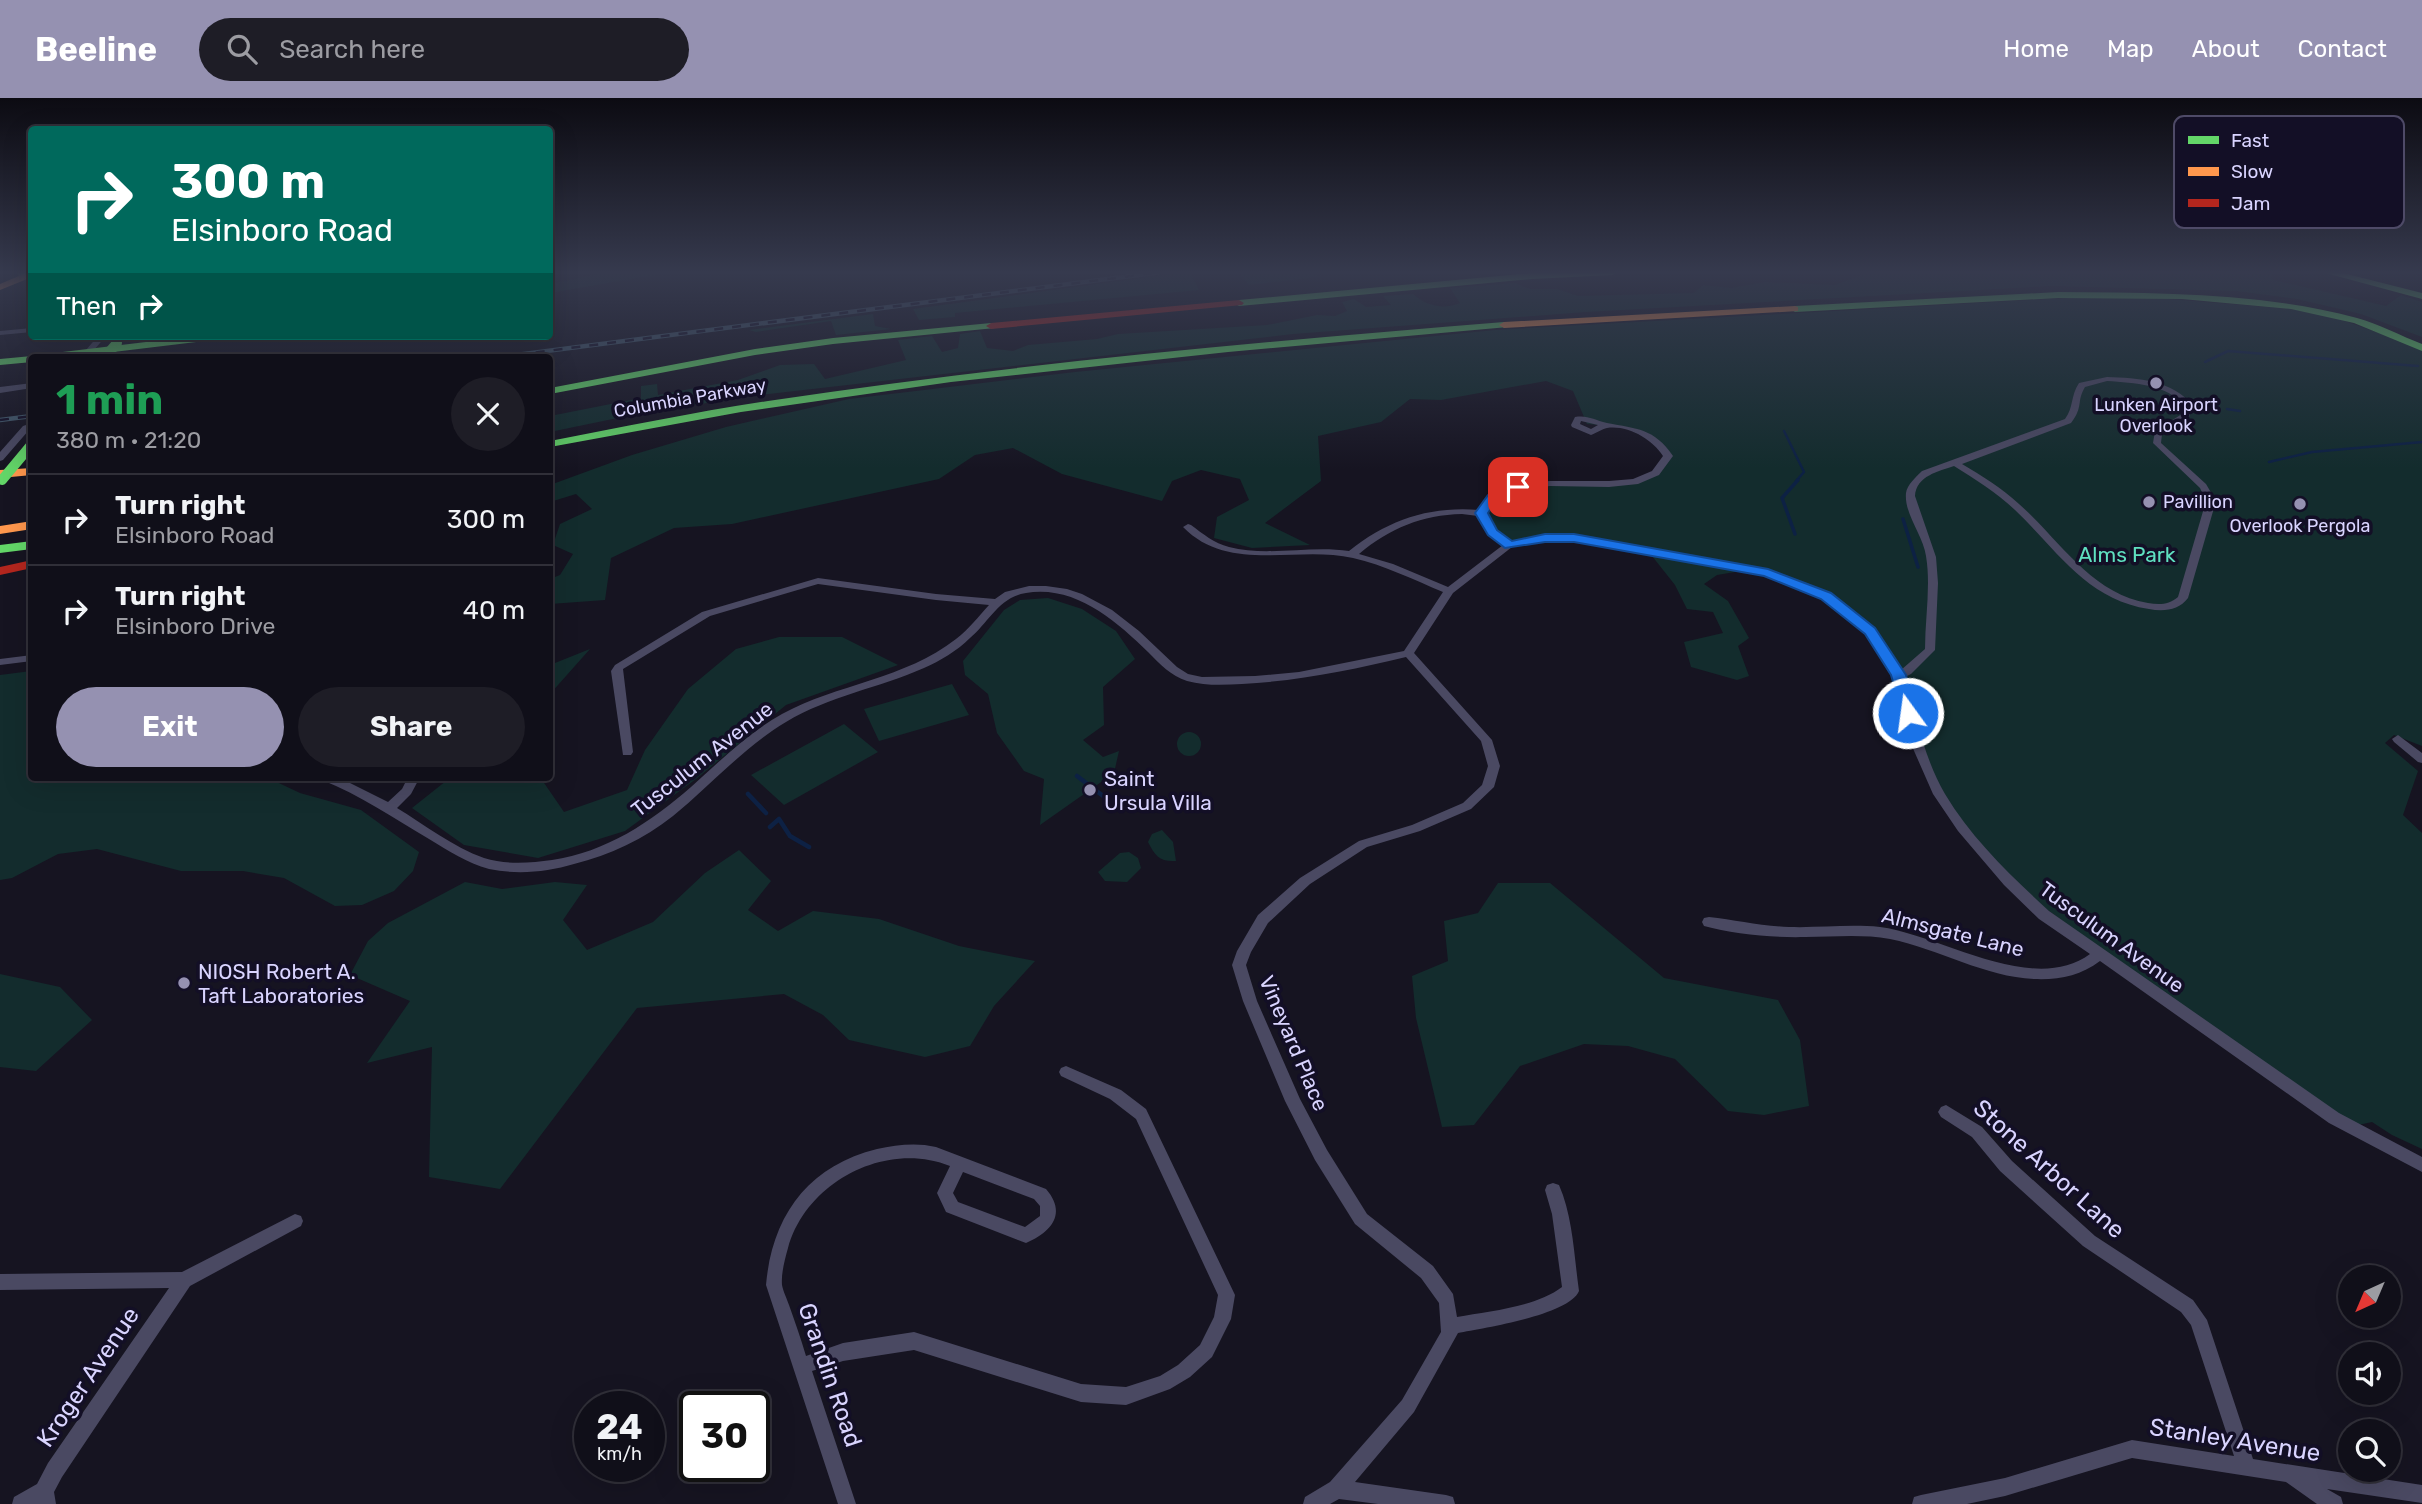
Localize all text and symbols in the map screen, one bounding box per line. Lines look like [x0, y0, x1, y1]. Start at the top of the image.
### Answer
search box [199, 18, 689, 81]
text: Beeline [35, 30, 157, 69]
icon: search [223, 30, 261, 68]
text: Search here [279, 34, 425, 65]
text: Home [2003, 35, 2069, 63]
text: Map [2107, 35, 2154, 63]
text: About [2192, 35, 2260, 63]
text: Contact [2298, 35, 2387, 63]
legend [2174, 116, 2404, 228]
text: Fast [2231, 129, 2270, 152]
text: 300 m [171, 152, 325, 210]
icon: right [56, 154, 147, 245]
text: Slow [2231, 160, 2273, 183]
text: Jam [2231, 192, 2270, 215]
text: Elsinboro Road [171, 211, 393, 249]
icon: right [131, 287, 169, 325]
text: Then [56, 291, 117, 322]
street label: Columbia Parkway [612, 374, 768, 422]
text: 1 min [56, 375, 163, 425]
marker: Lunken Airport Overlook [2148, 375, 2164, 391]
button: close [451, 377, 525, 451]
place label: Lunken Airport Overlook [2094, 394, 2218, 437]
text: 380 m · 21:20 [56, 426, 201, 454]
pin [1488, 457, 1548, 517]
icon: arrive [1499, 468, 1537, 506]
text: Turn right [115, 490, 245, 521]
place label: Pavillion [2163, 491, 2233, 513]
marker: Pavillion [2141, 494, 2157, 510]
marker: Overlook Pergola [2292, 496, 2308, 512]
icon: right [56, 501, 94, 539]
text: 300 m [447, 504, 525, 535]
place label: Overlook Pergola [2230, 515, 2370, 537]
text: Elsinboro Road [115, 521, 275, 549]
park label: Alms Park [2078, 542, 2176, 567]
text: Turn right [115, 581, 245, 612]
icon: right [56, 592, 94, 630]
text: 40 m [463, 595, 525, 626]
text: Elsinboro Drive [115, 612, 275, 640]
position arrow [1871, 676, 1945, 750]
button: Exit [56, 687, 284, 767]
button: Share [298, 687, 525, 767]
street label: Tusculum Avenue [626, 696, 778, 822]
place label: Saint Ursula Villa [1104, 766, 1212, 815]
marker: Saint Ursula Villa [1082, 782, 1098, 798]
street label: Tusculum Avenue [2035, 876, 2189, 998]
street label: Almsgate Lane [1879, 902, 2027, 962]
place label: NIOSH Robert A. Taft Laboratories [198, 959, 364, 1008]
street label: Vineyard Place [1254, 972, 1334, 1114]
marker: NIOSH Robert A. Taft Laboratories [176, 975, 192, 991]
street label: Stone Arbor Lane [1968, 1094, 2130, 1244]
north arrow [2338, 1265, 2401, 1328]
map controls [2338, 1265, 2401, 1482]
street label: Grandin Road [792, 1299, 868, 1451]
street label: Kroger Avenue [31, 1302, 145, 1452]
button: sound [2338, 1342, 2401, 1405]
speed limit sign: 30 [679, 1391, 770, 1482]
text: 24 [596, 1406, 643, 1448]
street label: Stanley Avenue [2147, 1413, 2323, 1467]
button: search [2338, 1419, 2401, 1482]
text: km/h [597, 1443, 642, 1465]

